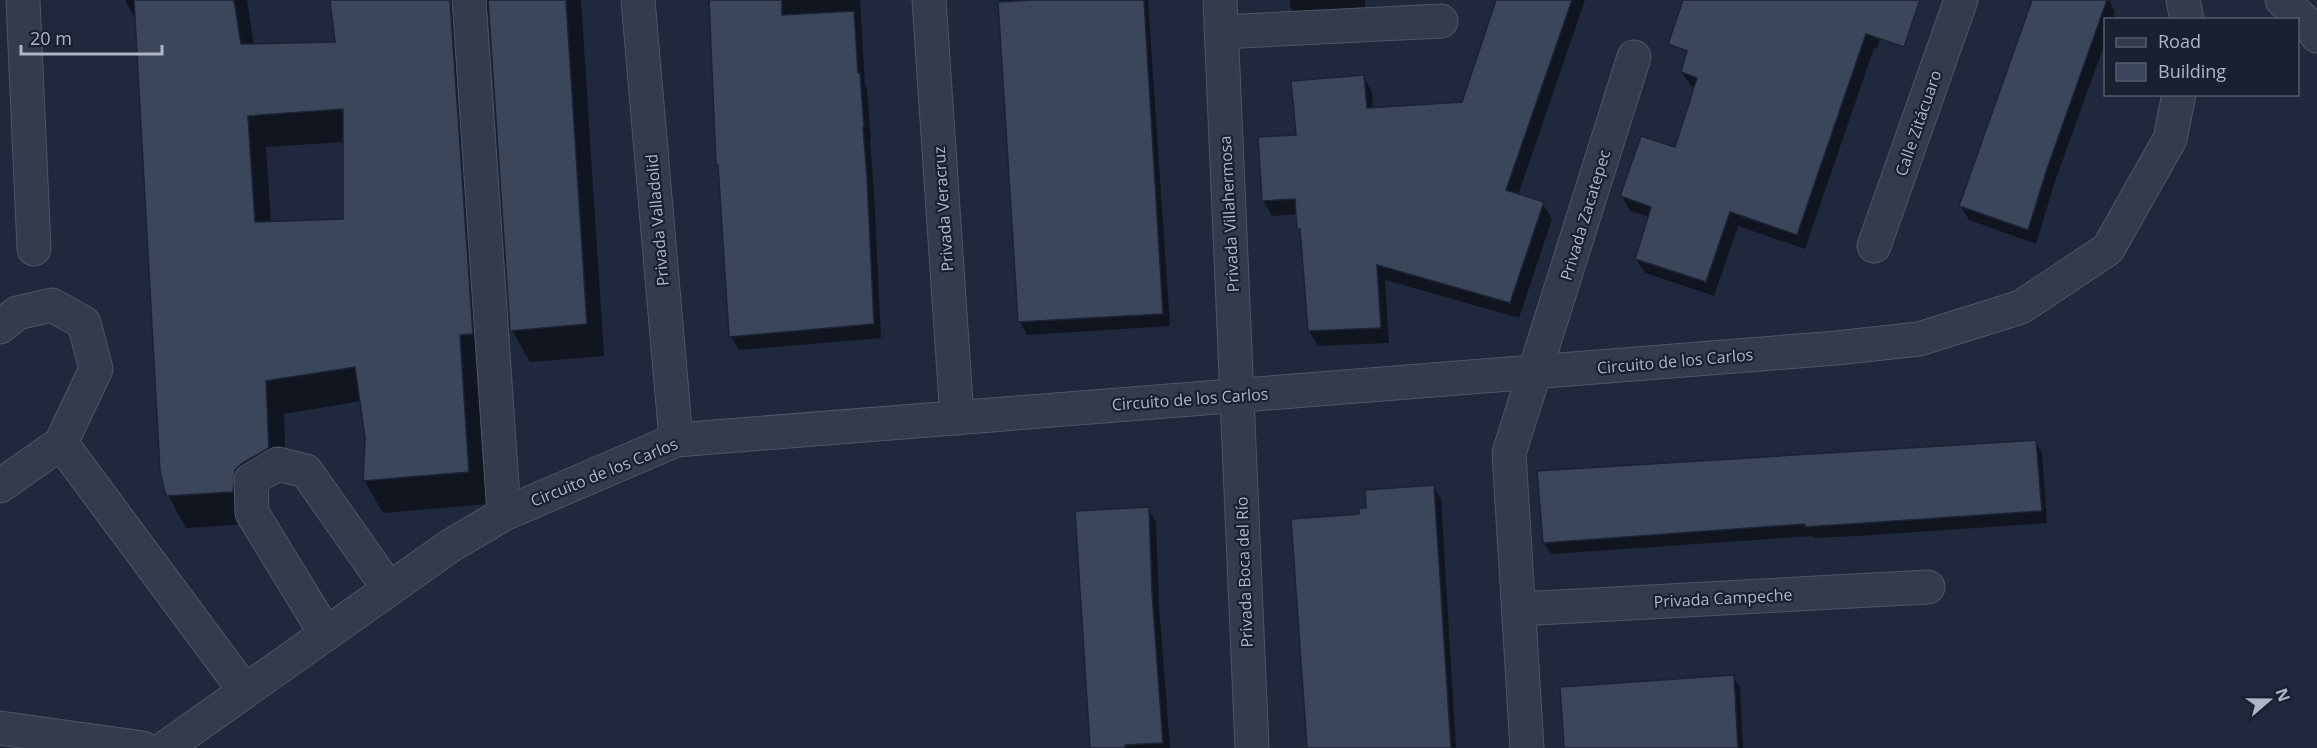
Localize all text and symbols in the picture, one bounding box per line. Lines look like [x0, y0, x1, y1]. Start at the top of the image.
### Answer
scale bar [21, 18, 162, 56]
legend [2104, 18, 2299, 96]
text: 20 m [30, 26, 72, 50]
text: Road [2158, 29, 2201, 53]
text: Building [2158, 59, 2226, 83]
street label: Calle Zitácuaro [1890, 67, 1946, 179]
street label: Privada Villahermosa [1214, 135, 1244, 293]
street label: Privada Veracruz [928, 146, 958, 272]
street label: Privada Zacatepec [1555, 147, 1615, 283]
street label: Privada Valladolid [640, 153, 674, 287]
street label: Circuito de los Carlos [1596, 343, 1754, 379]
street label: Circuito de los Carlos [1111, 383, 1269, 415]
street label: Circuito de los Carlos [527, 432, 681, 512]
street label: Privada Boca del Río [1230, 496, 1258, 648]
street label: Privada Campeche [1653, 583, 1793, 613]
north arrow [2239, 670, 2299, 730]
text: N [2271, 685, 2296, 705]

